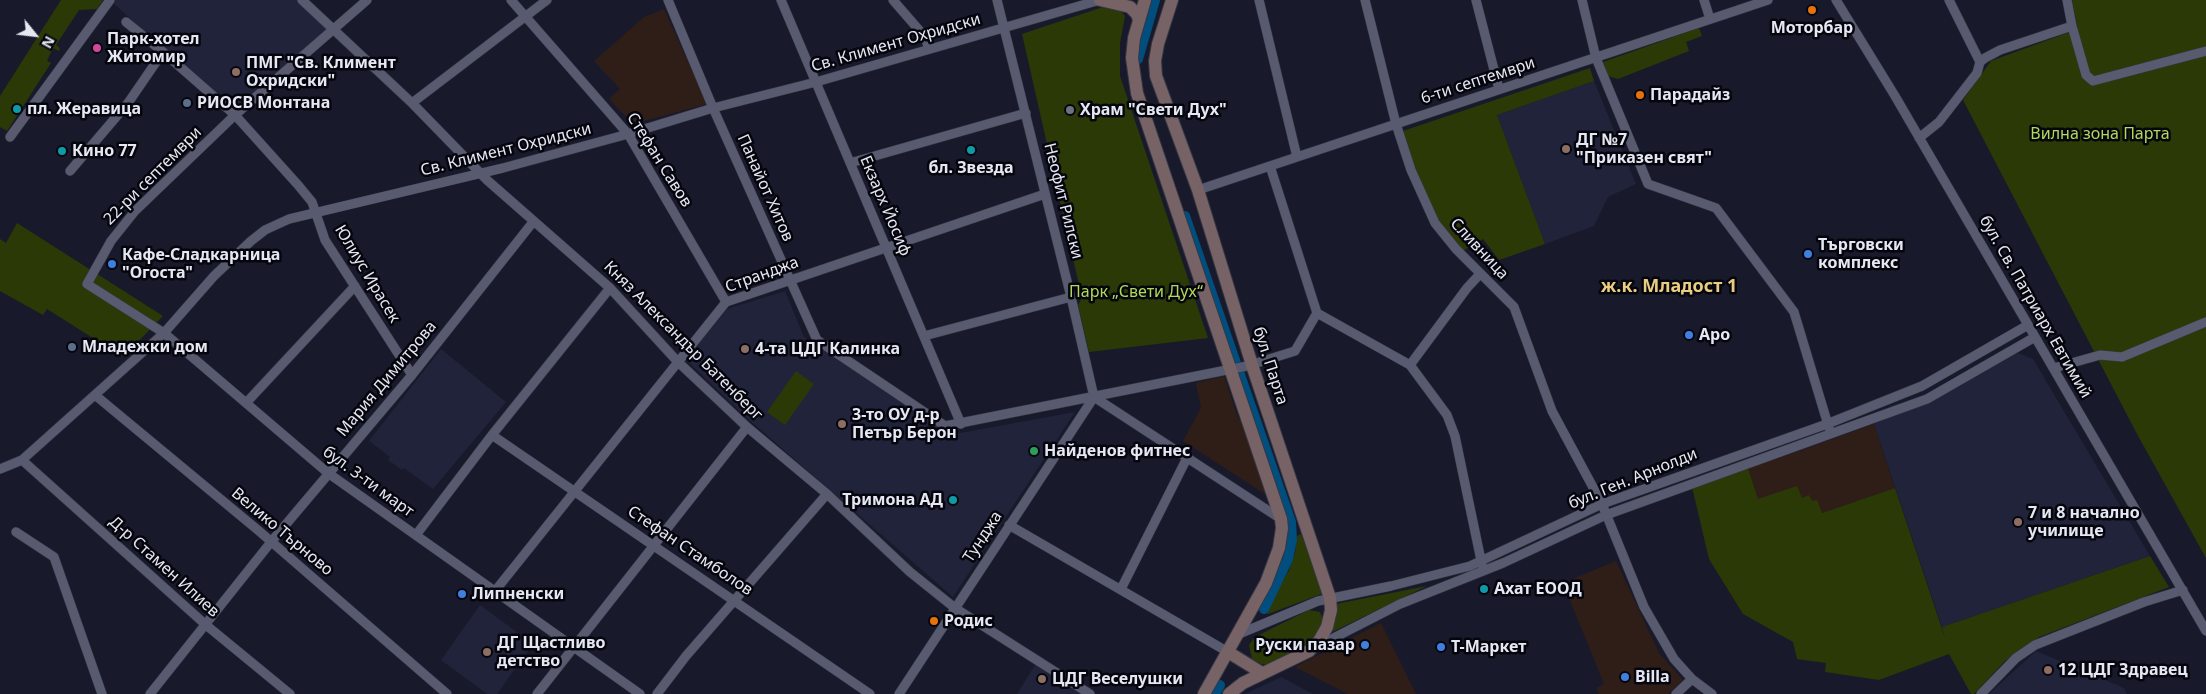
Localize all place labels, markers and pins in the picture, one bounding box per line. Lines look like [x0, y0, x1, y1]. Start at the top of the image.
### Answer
marker: Моторбар [1806, 4, 1818, 16]
place label: Моторбар [1771, 18, 1853, 38]
place label: Парк-хотел Житомир [107, 29, 199, 67]
marker: Парк-хотел Житомир [91, 42, 103, 54]
place label: ПМГ "Св. Климент Охридски" [246, 53, 396, 91]
marker: ПМГ "Св. Климент Охридски" [230, 66, 242, 78]
place label: Парадайз [1650, 85, 1730, 105]
marker: Парадайз [1634, 89, 1646, 101]
place label: РИОСВ Монтана [197, 93, 330, 113]
marker: РИОСВ Монтана [181, 97, 193, 109]
place label: пл. Жеравица [27, 99, 141, 119]
place label: Храм "Свети Дух" [1080, 100, 1227, 120]
marker: пл. Жеравица [11, 103, 23, 115]
marker: Храм "Свети Дух" [1064, 104, 1076, 116]
place label: ДГ №7 "Приказен свят" [1576, 130, 1712, 168]
place label: Кино 77 [72, 141, 137, 161]
marker: ДГ №7 "Приказен свят" [1560, 143, 1572, 155]
marker: бл. Звезда [965, 144, 977, 156]
marker: Кино 77 [56, 145, 68, 157]
place label: бл. Звезда [929, 158, 1013, 178]
place label: Търговски комплекс [1818, 235, 1904, 273]
place label: Кафе-Сладкарница "Огоста" [122, 245, 280, 283]
marker: Търговски комплекс [1802, 248, 1814, 260]
marker: Кафе-Сладкарница "Огоста" [106, 258, 118, 270]
place label: Аро [1699, 325, 1730, 345]
marker: Аро [1683, 329, 1695, 341]
place label: Младежки дом [82, 337, 208, 357]
place label: 4-та ЦДГ Калинка [755, 339, 900, 359]
marker: Младежки дом [66, 341, 78, 353]
marker: 4-та ЦДГ Калинка [739, 343, 751, 355]
place label: 3-то ОУ д-р Петър Берон [852, 405, 957, 443]
marker: 3-то ОУ д-р Петър Берон [836, 418, 848, 430]
place label: Найденов фитнес [1044, 441, 1190, 461]
marker: Найденов фитнес [1028, 445, 1040, 457]
place label: Тримона АД [842, 490, 943, 510]
marker: Тримона АД [947, 494, 959, 506]
place label: 7 и 8 начално училище [2028, 503, 2140, 541]
marker: 7 и 8 начално училище [2012, 516, 2024, 528]
place label: Ахат ЕООД [1494, 579, 1582, 599]
marker: Ахат ЕООД [1478, 583, 1490, 595]
place label: Липненски [472, 584, 564, 604]
marker: Липненски [456, 588, 468, 600]
place label: Родис [944, 611, 993, 631]
marker: Родис [928, 615, 940, 627]
place label: ДГ Щастливо детство [497, 633, 606, 671]
place label: Руски пазар [1255, 635, 1355, 655]
place label: Т-Маркет [1451, 637, 1526, 657]
marker: Руски пазар [1359, 639, 1371, 651]
marker: Т-Маркет [1435, 641, 1447, 653]
marker: ДГ Щастливо детство [481, 646, 493, 658]
place label: 12 ЦДГ Здравец [2058, 660, 2188, 680]
marker: 12 ЦДГ Здравец [2042, 664, 2054, 676]
place label: Billa [1635, 667, 1670, 687]
place label: ЦДГ Веселушки [1052, 669, 1183, 689]
marker: Billa [1619, 671, 1631, 683]
marker: ЦДГ Веселушки [1036, 673, 1048, 685]

